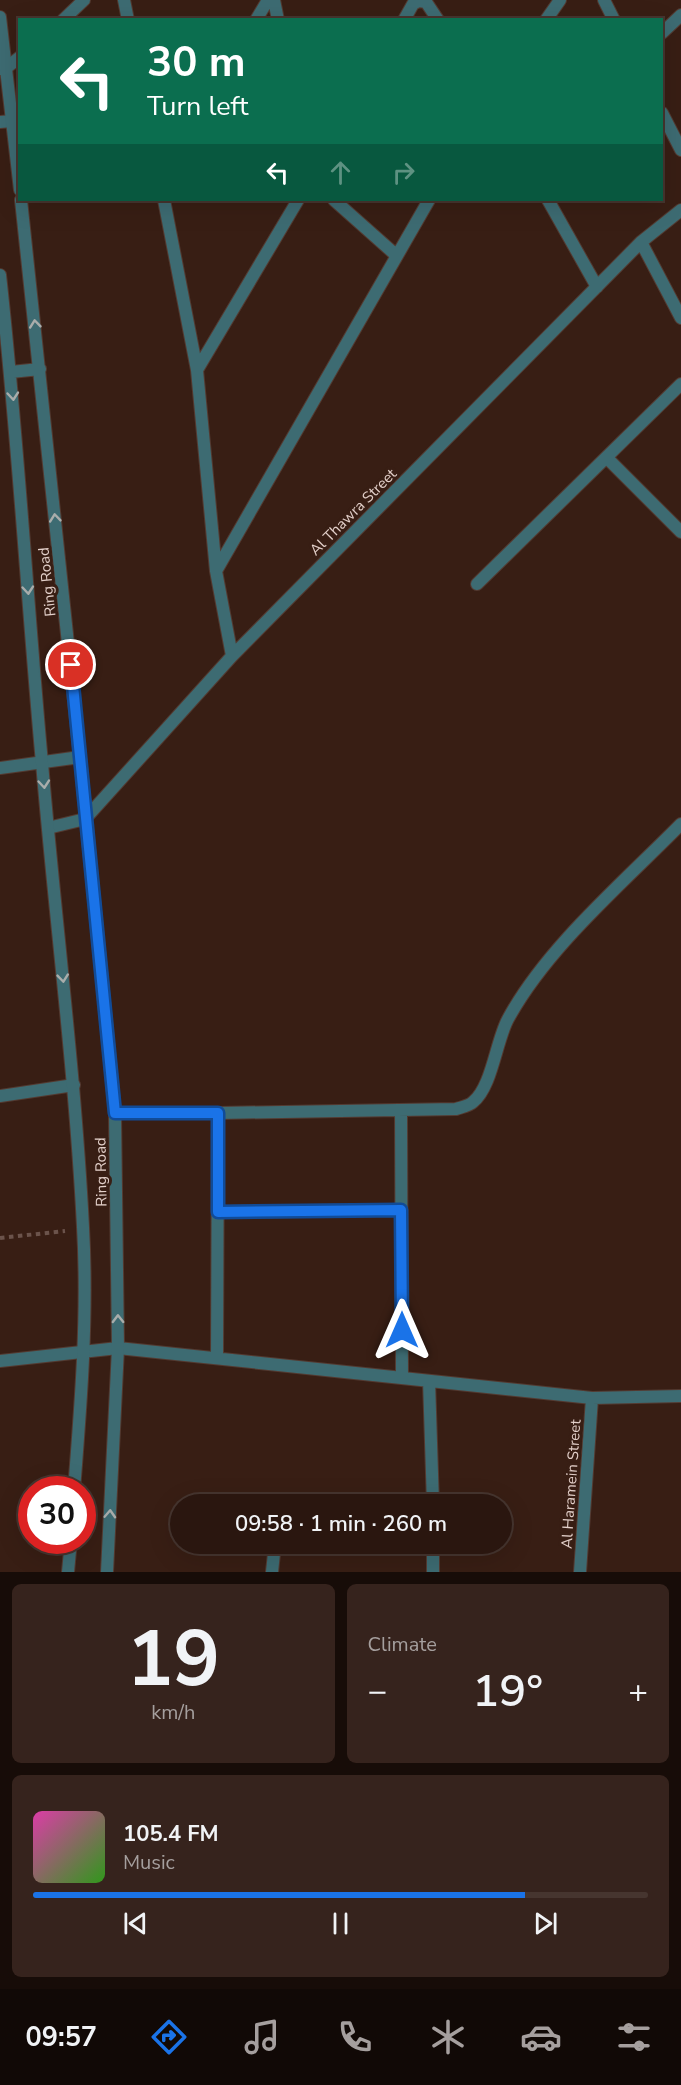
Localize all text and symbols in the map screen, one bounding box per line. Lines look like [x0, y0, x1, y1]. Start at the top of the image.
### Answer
text: 30 m [147, 34, 246, 91]
icon: left [48, 42, 126, 120]
text: Turn left [147, 88, 248, 125]
icon: left [261, 156, 294, 189]
icon: ahead [324, 156, 357, 189]
icon: right [387, 156, 420, 189]
one-way arrow [29, 319, 41, 329]
one-way arrow [6, 391, 19, 400]
street label: Al Thawra Street [305, 464, 401, 560]
one-way arrow [49, 513, 62, 522]
street label: Ring Road [33, 546, 61, 618]
one-way arrow [21, 585, 34, 595]
pin [45, 639, 96, 690]
icon: arrive [54, 648, 87, 681]
one-way arrow [37, 780, 50, 789]
one-way arrow [56, 974, 69, 983]
street label: Ring Road [90, 1137, 112, 1207]
position arrow [370, 1298, 434, 1362]
one-way arrow [112, 1314, 124, 1323]
street label: Al Haramein Street [557, 1418, 586, 1549]
speed limit sign: 30 [18, 1476, 96, 1554]
one-way arrow [103, 1509, 116, 1518]
text: 09:58 · 1 min · 260 m [235, 1509, 447, 1539]
text: 19 [126, 1606, 220, 1713]
text: Climate [368, 1631, 437, 1658]
text: 19° [472, 1661, 543, 1722]
text: − [368, 1669, 387, 1714]
text: + [628, 1669, 648, 1714]
text: km/h [151, 1699, 195, 1726]
text: 105.4 FM [123, 1819, 219, 1849]
text: Music [123, 1849, 175, 1876]
icon: previous [119, 1907, 152, 1940]
icon: pause [324, 1907, 357, 1940]
icon: next [529, 1907, 562, 1940]
icon: directions [148, 2016, 190, 2058]
icon: music [241, 2016, 283, 2058]
icon: phone [334, 2016, 376, 2058]
icon: climate [427, 2016, 469, 2058]
icon: car [520, 2016, 562, 2058]
icon: filters [613, 2016, 655, 2058]
text: 09:57 [26, 2019, 97, 2056]

